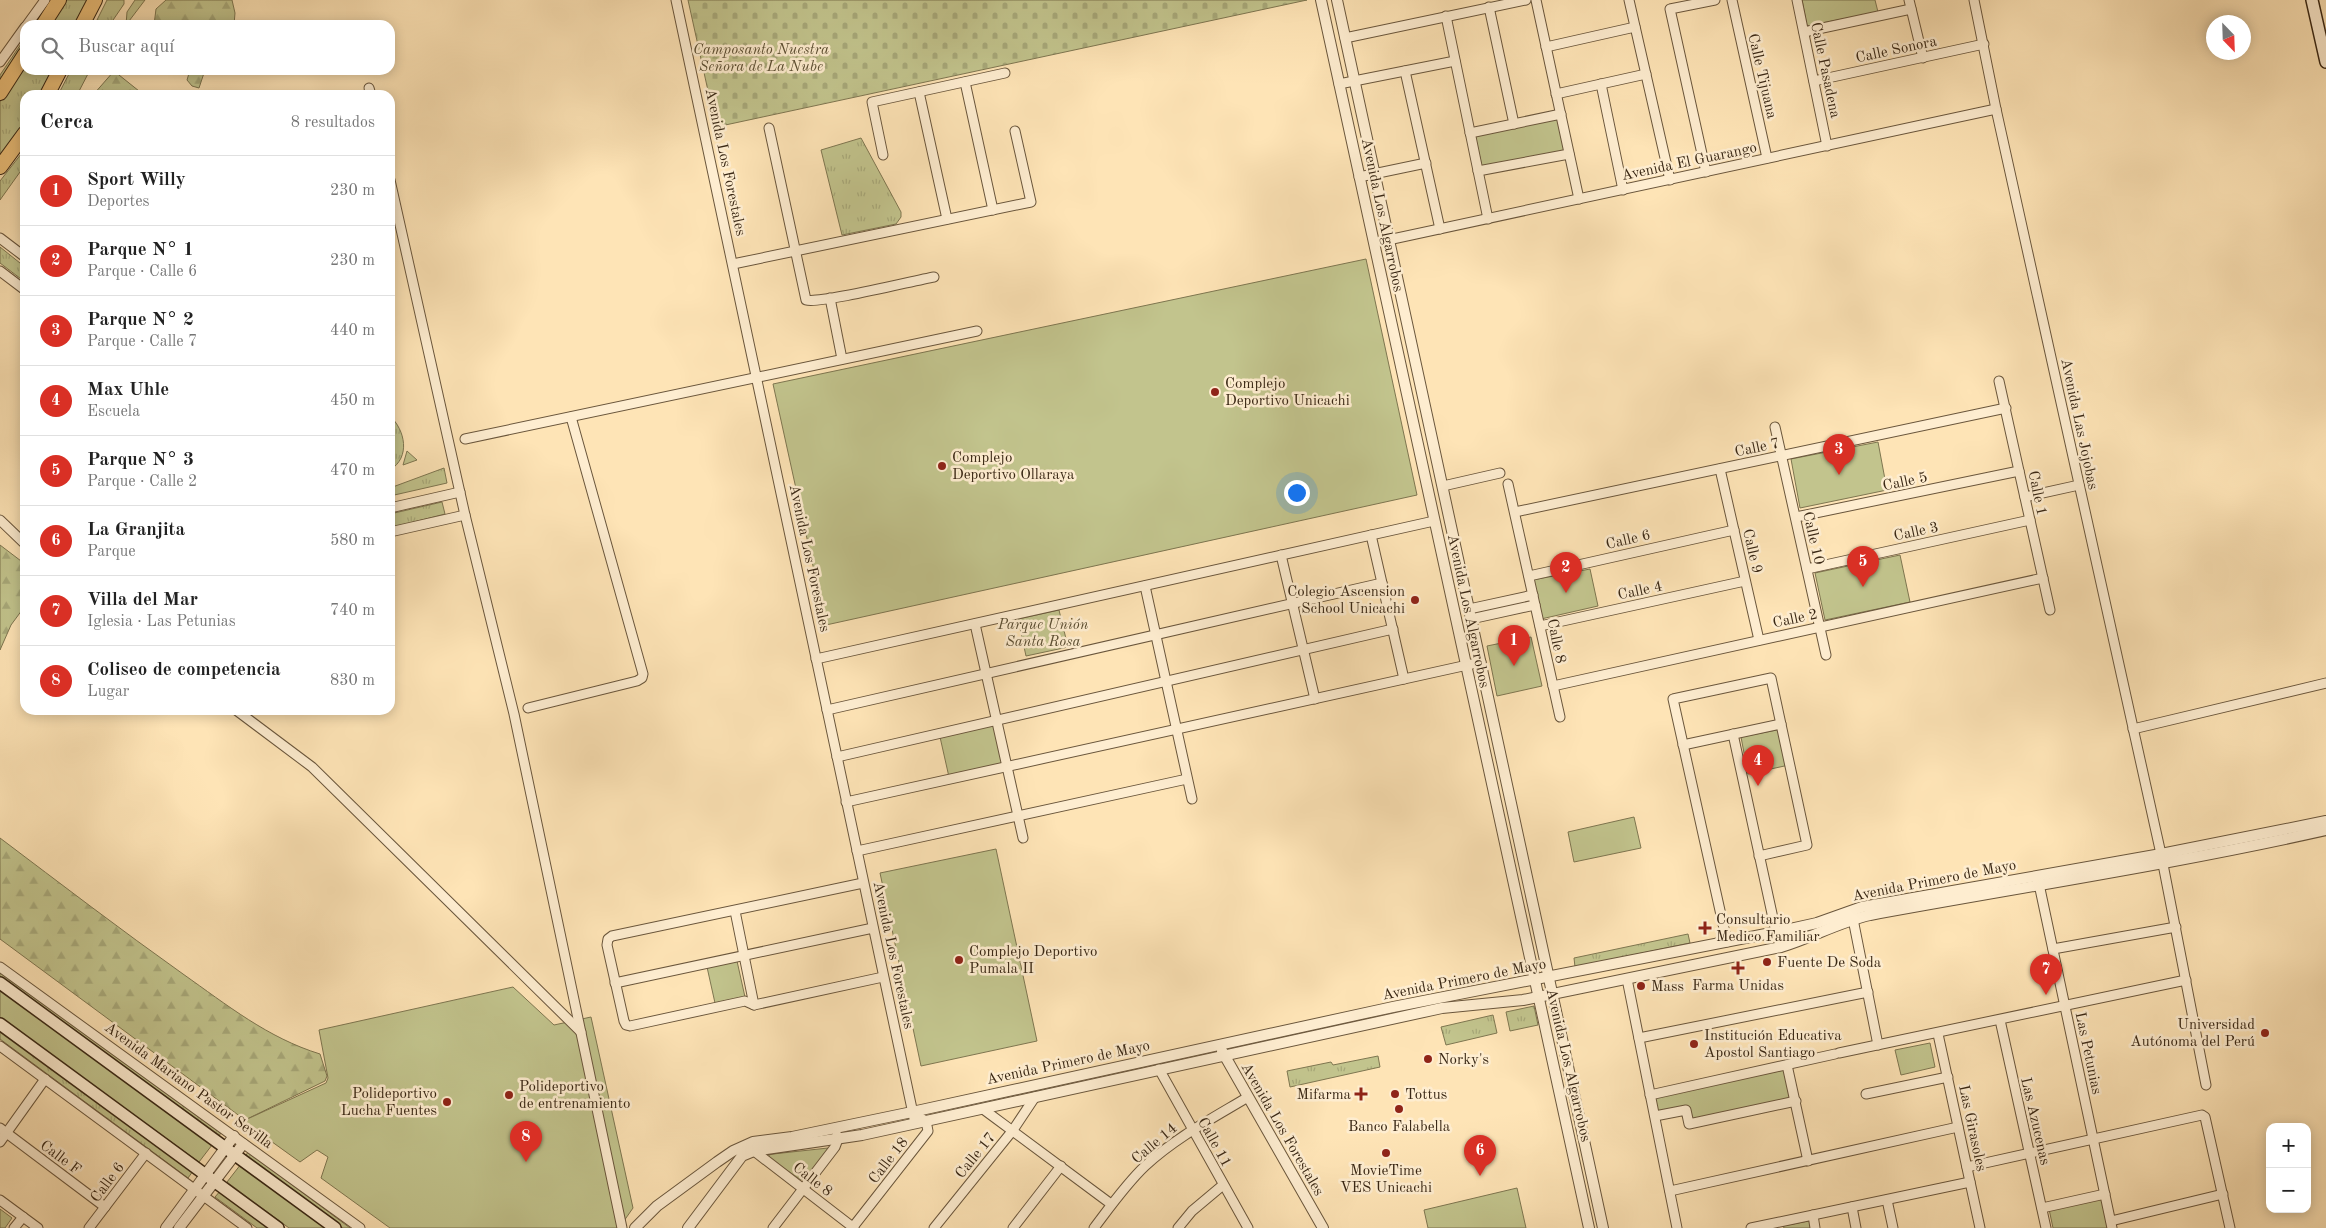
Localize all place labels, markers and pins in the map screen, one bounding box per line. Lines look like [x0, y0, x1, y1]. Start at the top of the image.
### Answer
place label: Complejo Deportivo Unicachi [1225, 377, 1350, 409]
marker: Complejo Deportivo Unicachi [1209, 386, 1221, 398]
pin: 3 [1823, 434, 1855, 475]
place label: Complejo Deportivo Ollaraya [952, 451, 1075, 483]
marker: Complejo Deportivo Ollaraya [936, 460, 948, 472]
pin: 5 [1847, 546, 1879, 587]
pin: 2 [1550, 552, 1582, 593]
place label: Colegio Ascension School Unicachi [1287, 585, 1405, 617]
marker: Colegio Ascension School Unicachi [1409, 594, 1421, 606]
pin: 1 [1498, 625, 1530, 666]
pin: 4 [1742, 745, 1774, 786]
place label: Consultario Medico Familiar [1716, 913, 1820, 945]
marker: Consultario Medico Familiar [1698, 921, 1712, 935]
place label: Complejo Deportivo Pumala II [969, 945, 1098, 977]
marker: Complejo Deportivo Pumala II [953, 954, 965, 966]
pin: 7 [2030, 954, 2062, 995]
marker: Fuente De Soda [1761, 956, 1773, 968]
place label: Fuente De Soda [1777, 956, 1882, 971]
marker: Farma Unidas [1732, 962, 1744, 974]
place label: Farma Unidas [1692, 979, 1784, 994]
marker: Mass [1635, 980, 1647, 992]
place label: Mass [1651, 980, 1684, 995]
place label: Universidad Autónoma del Perú [2130, 1018, 2255, 1050]
marker: Universidad Autónoma del Perú [2259, 1027, 2271, 1039]
place label: Institución Educativa Apostol Santiago [1704, 1029, 1842, 1061]
marker: Institución Educativa Apostol Santiago [1688, 1038, 1700, 1050]
marker: Norky's [1422, 1053, 1434, 1065]
place label: Norky's [1438, 1053, 1489, 1068]
place label: Polideportivo de entrenamiento [519, 1080, 630, 1112]
place label: Polideportivo Lucha Fuentes [341, 1087, 437, 1119]
place label: Mifarma [1297, 1088, 1352, 1103]
marker: Mifarma [1355, 1088, 1367, 1100]
marker: Tottus [1389, 1088, 1401, 1100]
place label: Tottus [1405, 1088, 1447, 1103]
marker: Polideportivo de entrenamiento [503, 1089, 515, 1101]
marker: Polideportivo Lucha Fuentes [441, 1096, 453, 1108]
marker: Banco Falabella [1393, 1103, 1405, 1115]
place label: Banco Falabella [1348, 1120, 1451, 1135]
pin: 8 [510, 1121, 542, 1162]
pin: 6 [1464, 1135, 1496, 1176]
marker: MovieTime VES Unicachi [1380, 1147, 1392, 1159]
place label: MovieTime VES Unicachi [1340, 1164, 1432, 1196]

